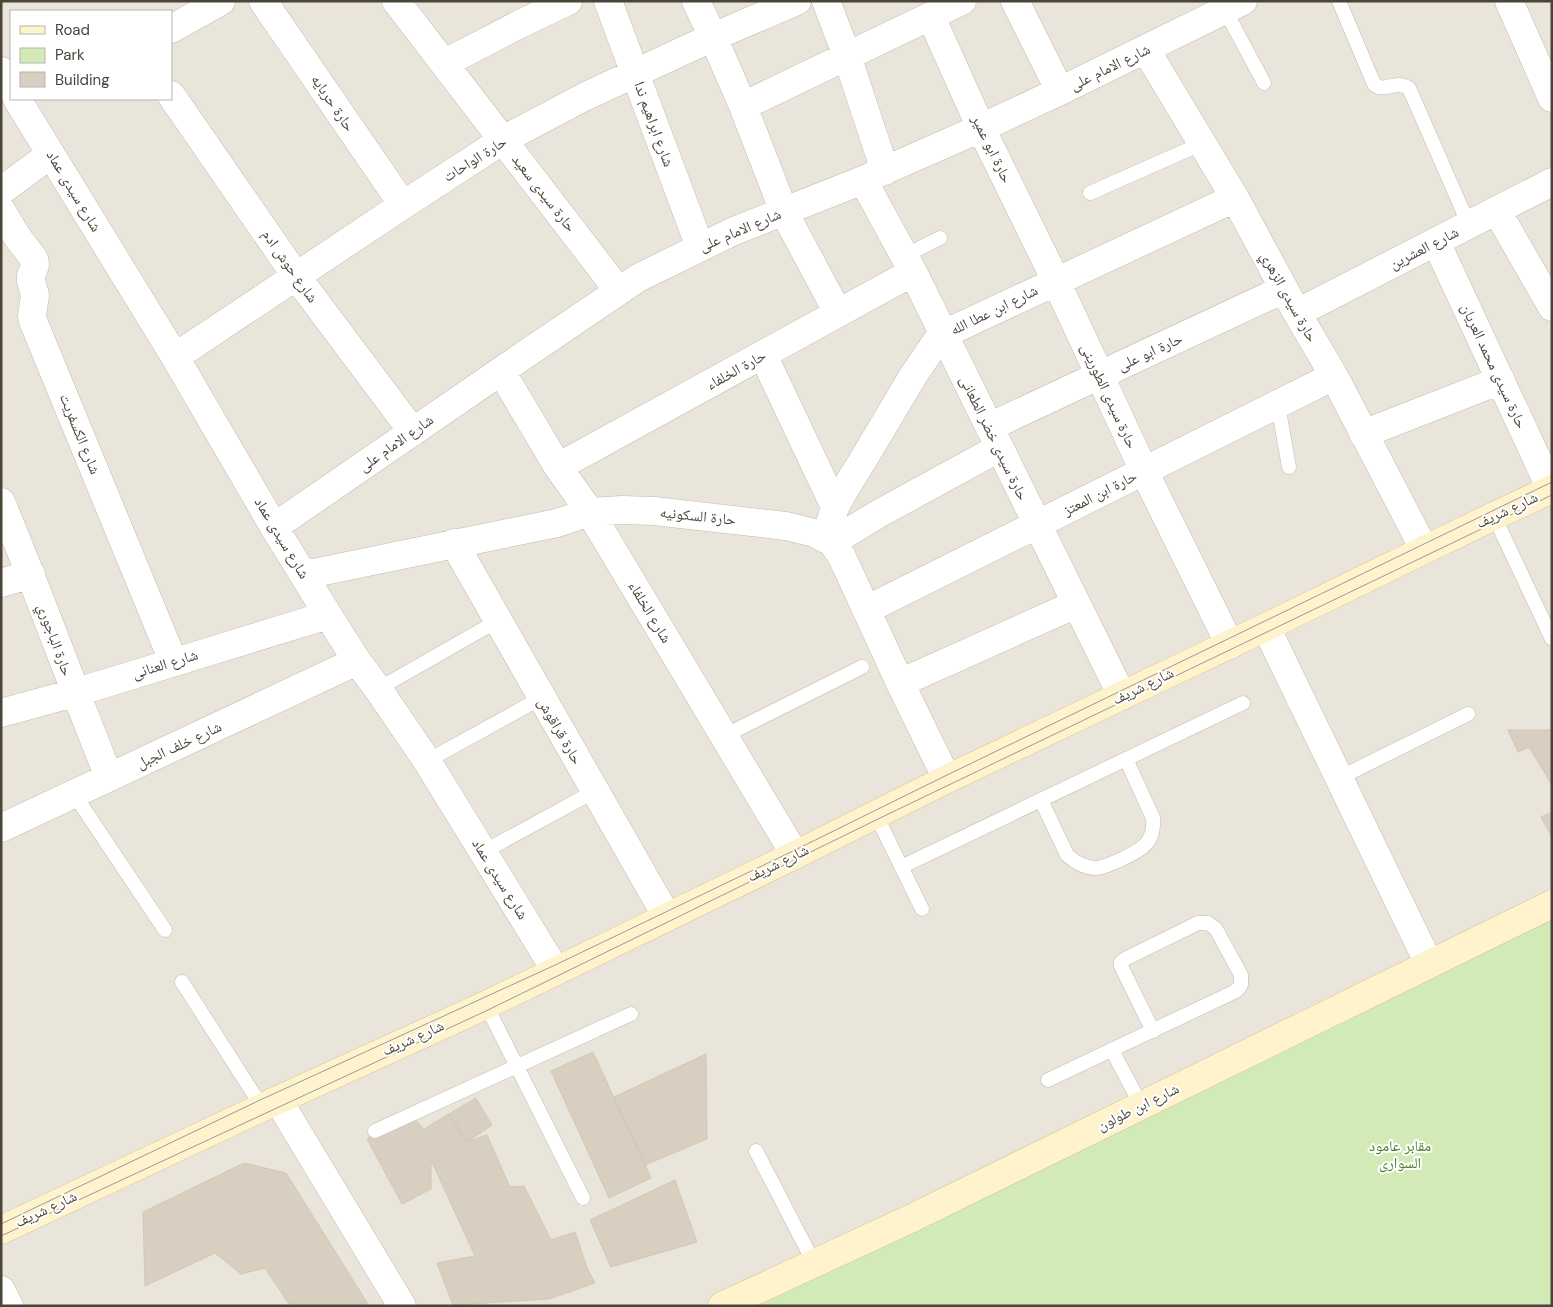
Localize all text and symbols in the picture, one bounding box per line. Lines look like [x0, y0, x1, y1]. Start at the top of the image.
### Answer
legend [10, 10, 172, 100]
text: Road [55, 20, 90, 40]
street label: شارع الامام على [1066, 39, 1154, 95]
text: Park [55, 45, 85, 65]
text: Building [55, 70, 110, 90]
street label: حارة حربايه [307, 71, 360, 136]
street label: شارع ابراهيم ندا [629, 78, 679, 170]
street label: حارة ابو عمير [967, 111, 1017, 187]
street label: حارة الواحات [439, 131, 511, 186]
street label: شارع سيدى عماد [42, 146, 106, 236]
street label: حارة سيدى سعيد [507, 150, 581, 236]
street label: شارع الامام على [696, 204, 784, 256]
street label: شارع العشرين [1386, 222, 1462, 274]
street label: شارع حوش ادم [257, 225, 323, 307]
street label: حارة سيدى الزهري [1254, 248, 1322, 347]
street label: شارع ابن عطا الله [947, 280, 1041, 340]
street label: حارة سيدى محمد العريان [1456, 300, 1532, 432]
street label: حارة ابو على [1114, 328, 1186, 376]
street label: حارة سيدى الطورينى [1076, 340, 1142, 452]
street label: حارة الخلفاء [702, 345, 770, 395]
street label: حارة سيدى خضر الطعانى [955, 372, 1033, 504]
street label: شارع الكسفريت [55, 391, 105, 477]
street label: شارع الامام على [354, 410, 438, 476]
street label: حارة ابن المعتز [1059, 466, 1141, 521]
street label: شارع شريف [1473, 487, 1541, 533]
street label: شارع سيدى عماد [250, 493, 314, 583]
street label: حارة السكونيه [659, 502, 737, 530]
street label: شارع الخلفاء [624, 577, 676, 647]
street label: حارة الباجوري [31, 601, 78, 680]
street label: شارع العنانى [130, 644, 201, 684]
street label: شارع شريف [1109, 663, 1177, 709]
street label: حارة قراقوش [533, 694, 587, 768]
street label: شارع خلف الجبل [133, 716, 225, 773]
street label: شارع سيدى عماد [467, 835, 533, 923]
street label: شارع شريف [744, 840, 812, 886]
street label: شارع شريف [379, 1015, 447, 1061]
street label: شارع ابن طولون [1094, 1078, 1182, 1135]
park label: مقابر عامود السوارى [1369, 1136, 1431, 1173]
street label: شارع شريف [12, 1186, 80, 1232]

